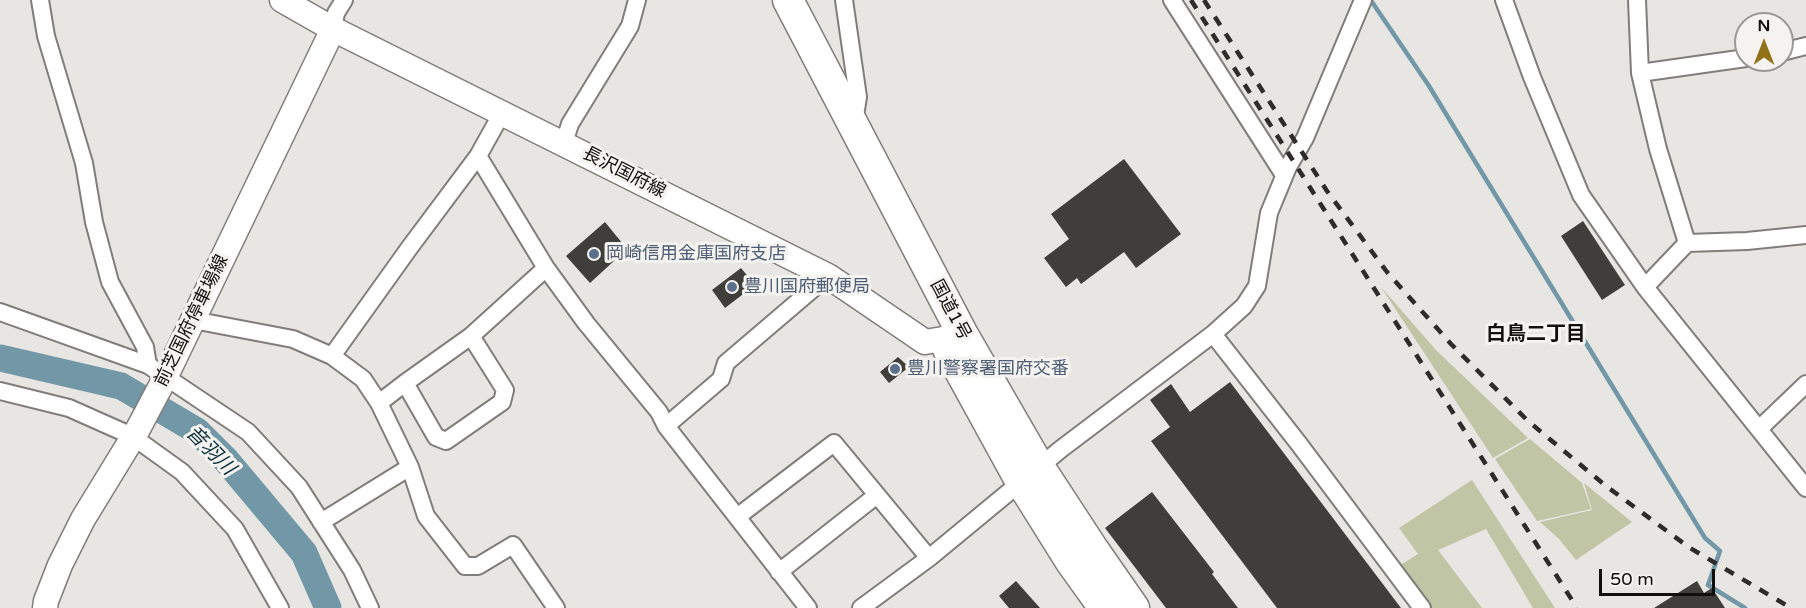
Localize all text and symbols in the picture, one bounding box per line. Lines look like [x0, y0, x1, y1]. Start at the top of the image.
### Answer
north arrow [1734, 12, 1794, 72]
text: N [1758, 16, 1770, 36]
street label: 長沢国府線 [579, 143, 669, 203]
place label: 岡崎信用金庫国府支店 [606, 243, 786, 265]
marker: 岡崎信用金庫国府支店 [587, 247, 601, 261]
street label: 前芝国府停車場線 [151, 252, 233, 390]
place label: 豊川国府郵便局 [744, 276, 870, 298]
street label: 国道1号 [925, 276, 975, 344]
marker: 豊川国府郵便局 [725, 280, 739, 294]
district label: 白鳥二丁目 [1486, 323, 1586, 347]
place label: 豊川警察署国府交番 [907, 358, 1069, 380]
marker: 豊川警察署国府交番 [888, 362, 902, 376]
water label: 音羽川 [180, 421, 240, 481]
scale bar [1602, 557, 1718, 595]
text: 50 m [1610, 568, 1654, 590]

